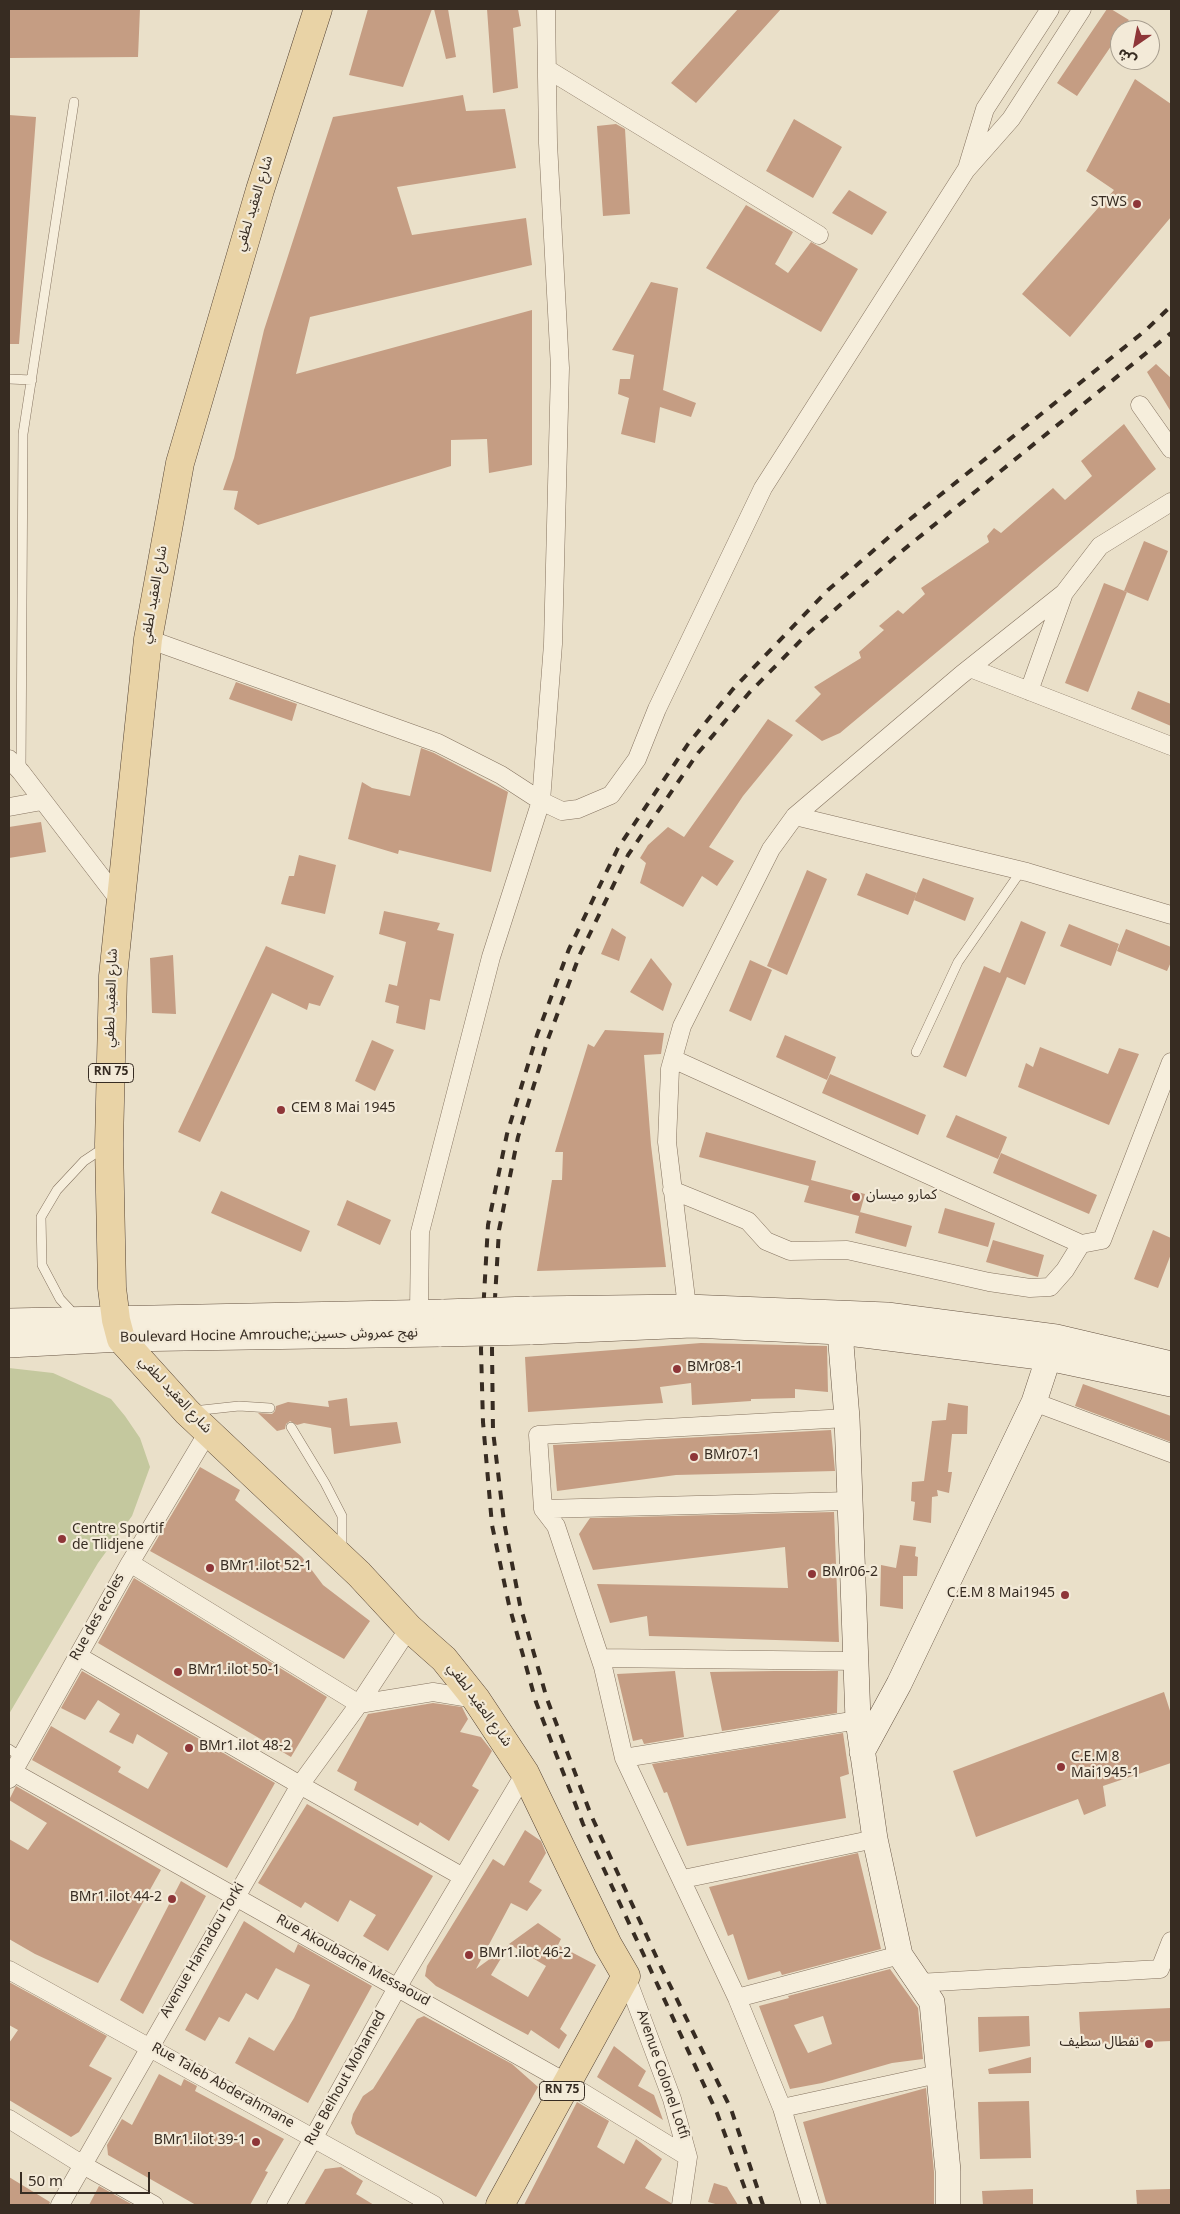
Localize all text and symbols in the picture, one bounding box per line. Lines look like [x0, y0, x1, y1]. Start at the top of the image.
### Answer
north arrow [1110, 20, 1160, 70]
text: ش [1111, 40, 1143, 75]
street label: شارع العقيد لطفي [233, 154, 279, 254]
place label: STWS [1091, 196, 1127, 212]
marker: STWS [1131, 198, 1143, 210]
street label: شارع العقيد لطفي [139, 545, 173, 645]
street label: شارع العقيد لطفي [103, 948, 123, 1048]
road number: RN 75 [88, 1064, 134, 1082]
place label: CEM 8 Mai 1945 [291, 1102, 395, 1118]
marker: CEM 8 Mai 1945 [275, 1104, 287, 1116]
place label: كمارو ميسان [866, 1189, 937, 1205]
marker: كمارو ميسان [850, 1191, 862, 1203]
street label: Boulevard Hocine Amrouche;نهج عمروش حسين [120, 1326, 418, 1348]
street label: شارع العقيد لطفي [134, 1354, 214, 1438]
place label: BMr08-1 [687, 1361, 743, 1377]
marker: BMr08-1 [671, 1363, 683, 1375]
place label: BMr07-1 [704, 1449, 760, 1465]
marker: BMr07-1 [688, 1451, 700, 1463]
place label: Centre Sportif de Tlidjene [72, 1523, 164, 1555]
marker: Centre Sportif de Tlidjene [56, 1533, 68, 1545]
place label: BMr1.ilot 52-1 [220, 1560, 312, 1576]
marker: BMr1.ilot 52-1 [204, 1562, 216, 1574]
place label: BMr06-2 [822, 1566, 878, 1582]
marker: BMr06-2 [806, 1568, 818, 1580]
street label: Rue des ecoles [68, 1571, 130, 1665]
place label: C.E.M 8 Mai1945 [947, 1587, 1055, 1603]
marker: C.E.M 8 Mai1945 [1059, 1589, 1071, 1601]
street label: شارع العقيد لطفي [442, 1661, 514, 1751]
place label: BMr1.ilot 50-1 [188, 1664, 280, 1680]
marker: BMr1.ilot 50-1 [172, 1666, 184, 1678]
place label: BMr1.ilot 48-2 [199, 1740, 291, 1756]
marker: BMr1.ilot 48-2 [183, 1742, 195, 1754]
place label: C.E.M 8 Mai1945-1 [1071, 1751, 1140, 1784]
marker: C.E.M 8 Mai1945-1 [1055, 1761, 1067, 1773]
street label: Avenue Hamadou Torki [158, 1880, 250, 2022]
place label: BMr1.ilot 44-2 [70, 1891, 162, 1907]
marker: BMr1.ilot 44-2 [166, 1893, 178, 1905]
street label: Rue Akoubache Messaoud [272, 1913, 432, 2011]
place label: BMr1.ilot 46-2 [479, 1947, 571, 1963]
marker: BMr1.ilot 46-2 [463, 1949, 475, 1961]
street label: Avenue Colonel Lotfi [631, 2008, 691, 2142]
street label: Rue Belhout Mohamed [303, 2009, 391, 2149]
place label: نفطال سطيف [1059, 2036, 1139, 2052]
marker: نفطال سطيف [1143, 2038, 1155, 2050]
street label: Rue Taleb Abderahmane [148, 2041, 296, 2133]
road number: RN 75 [540, 2082, 584, 2100]
place label: BMr1.ilot 39-1 [154, 2134, 246, 2150]
marker: BMr1.ilot 39-1 [250, 2136, 262, 2148]
scale bar [22, 2162, 152, 2194]
text: 50 m [28, 2165, 63, 2197]

